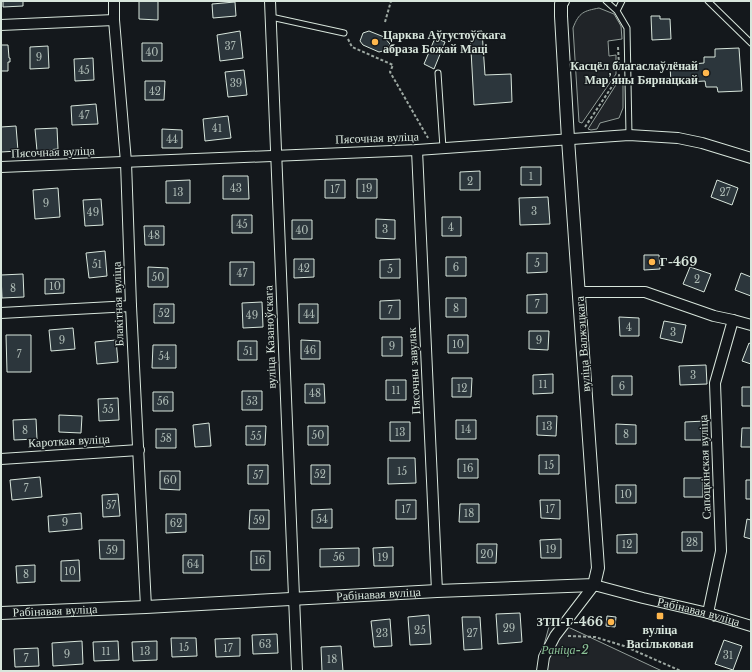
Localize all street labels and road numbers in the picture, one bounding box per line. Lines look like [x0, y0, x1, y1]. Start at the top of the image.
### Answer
street label: Пясочная вуліца [335, 129, 420, 146]
street label: Пясочная вуліца [11, 143, 96, 160]
street label: Блакітная вуліца [108, 261, 126, 347]
street label: вуліца Казаноўскага [260, 284, 279, 389]
street label: вуліца Валжэцкага [572, 295, 593, 392]
street label: Пясочны завулак [404, 327, 423, 415]
street label: Сапоцкінская вуліца [695, 414, 714, 520]
street label: Кароткая вуліца [28, 431, 111, 450]
street label: Рабінавая вуліца [336, 584, 422, 604]
street label: Рабінавая вуліца [656, 594, 743, 629]
street label: Рабінавая вуліца [12, 601, 98, 620]

